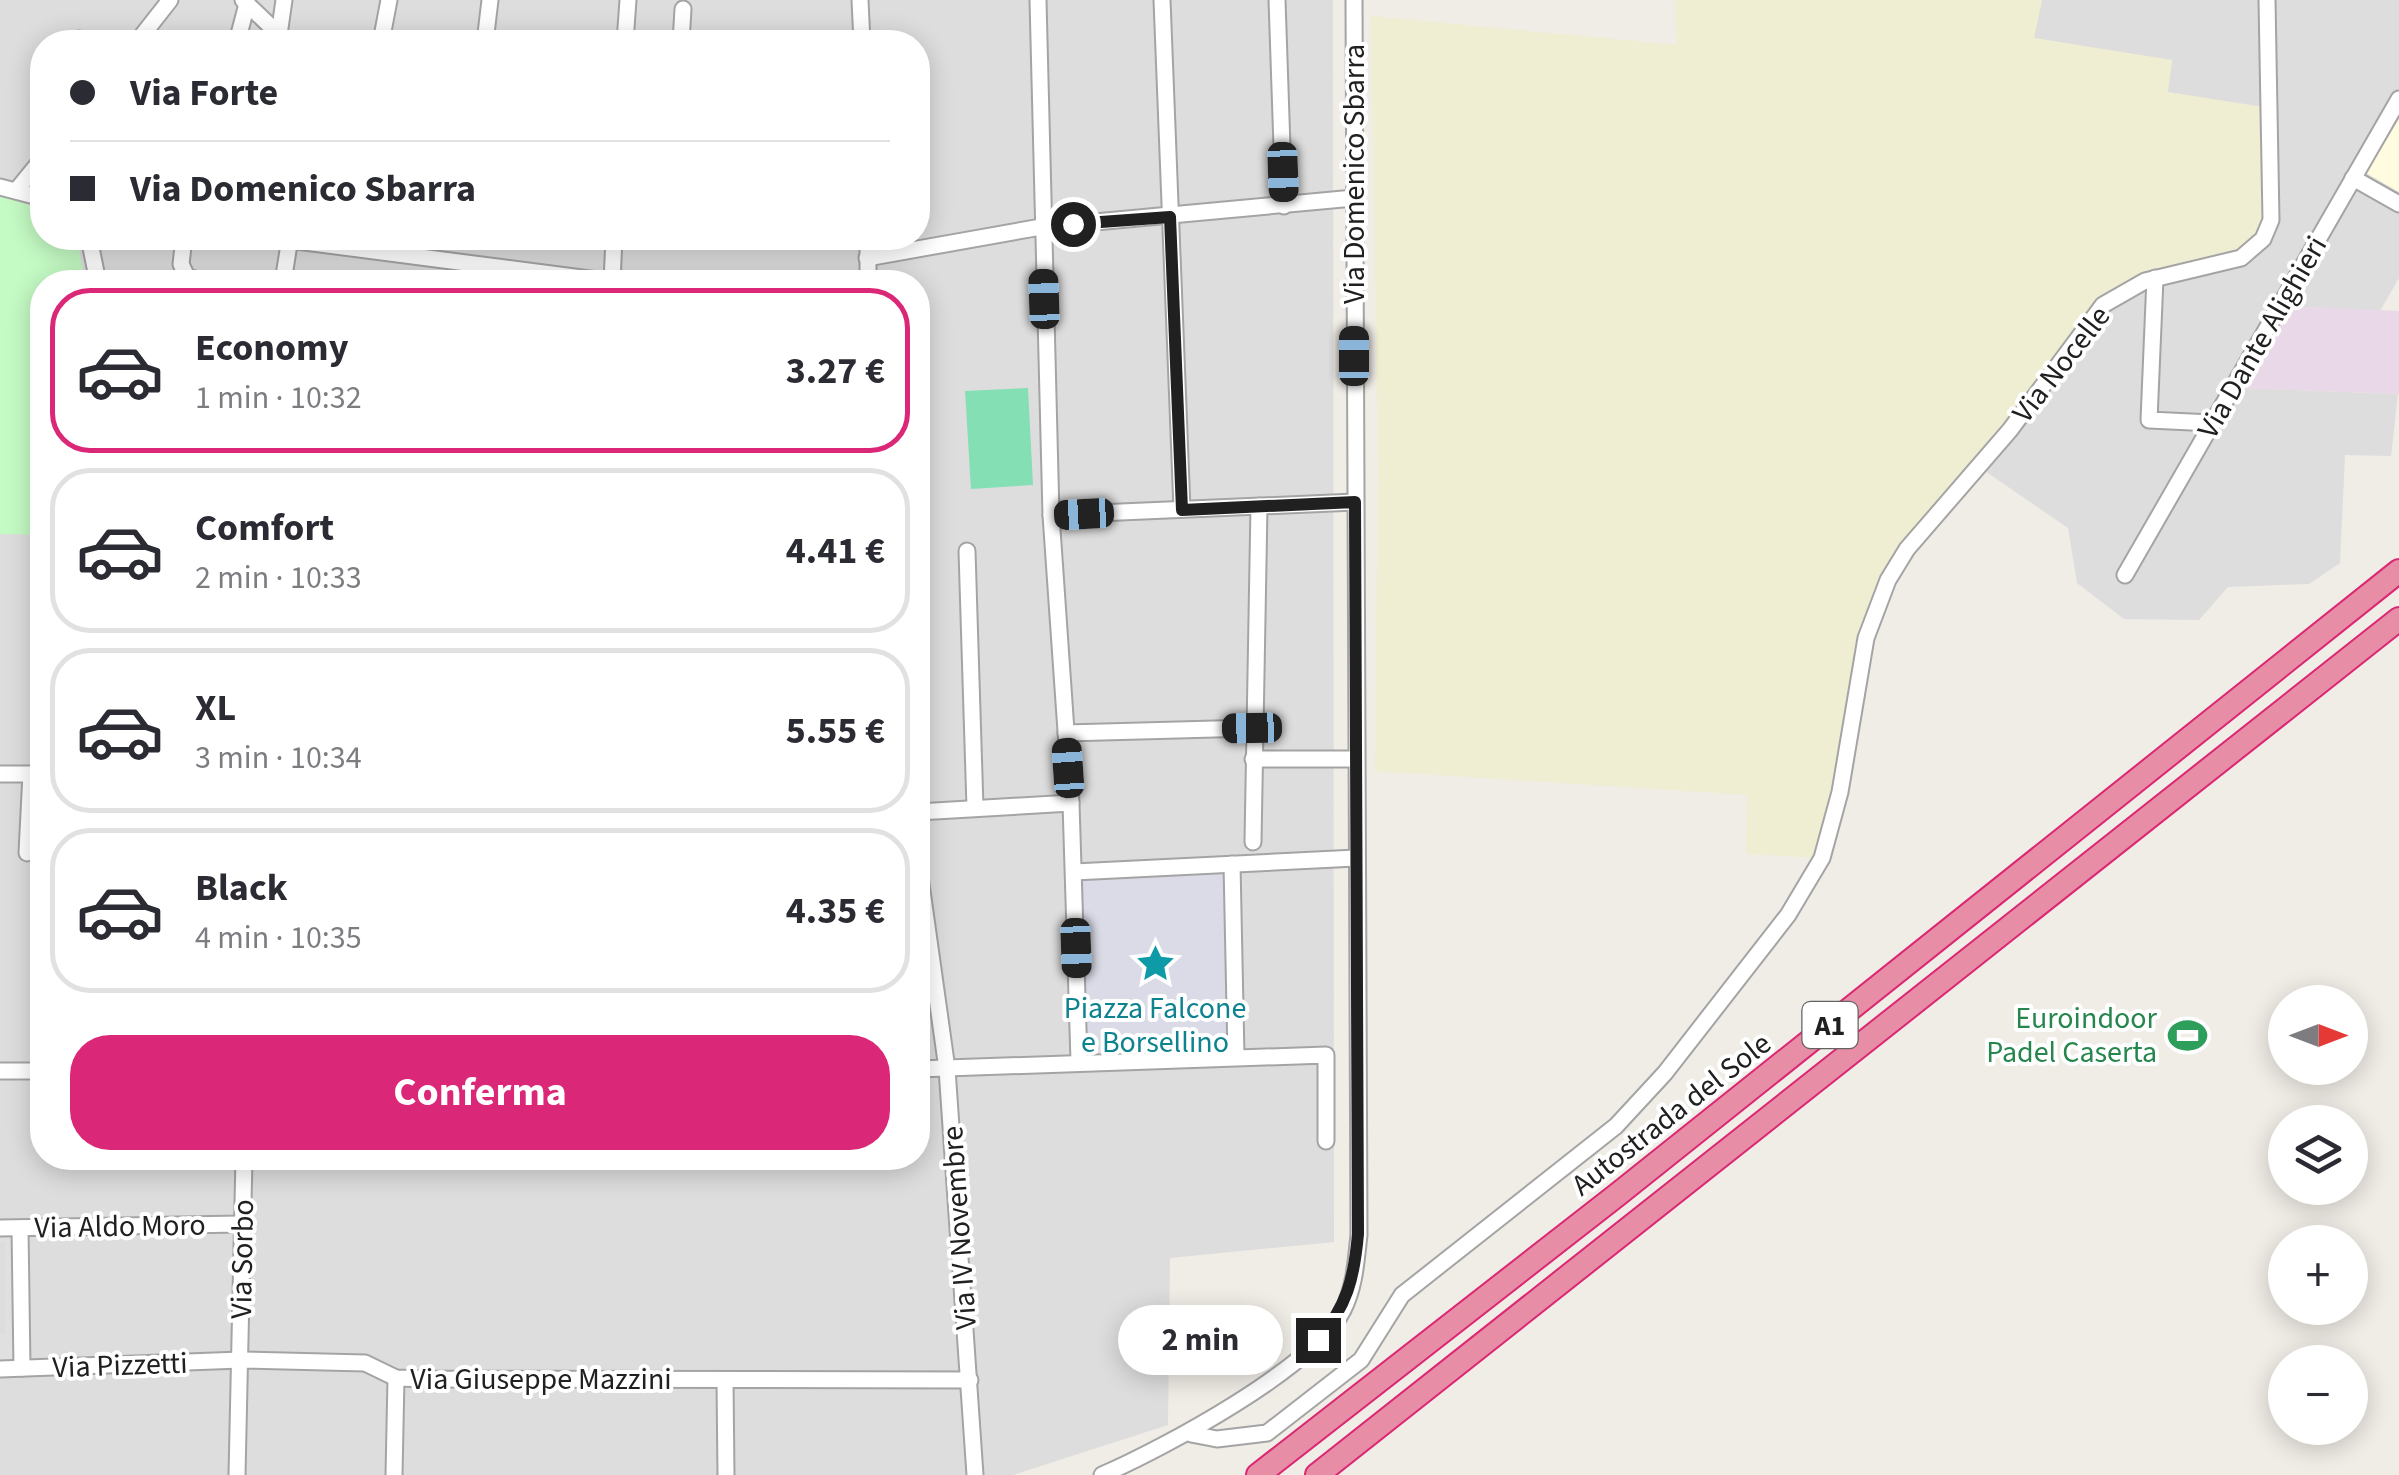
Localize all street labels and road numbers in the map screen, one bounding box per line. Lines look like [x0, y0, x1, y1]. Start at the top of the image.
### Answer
street label: Via Domenico Sbarra [1333, 44, 1376, 304]
street label: Via Dante Alighieri [2187, 228, 2338, 446]
street label: Via Nocelle [2002, 297, 2121, 432]
road number: A1 [1802, 1002, 1858, 1048]
street label: Autostrada del Sole [1562, 1023, 1780, 1206]
street label: Via IV Novembre [931, 1125, 988, 1331]
street label: Via Sorbo [220, 1199, 265, 1319]
street label: Via Aldo Moro [34, 1204, 206, 1249]
street label: Via Pizzetti [52, 1342, 188, 1389]
street label: Via Giuseppe Mazzini [410, 1358, 672, 1401]

